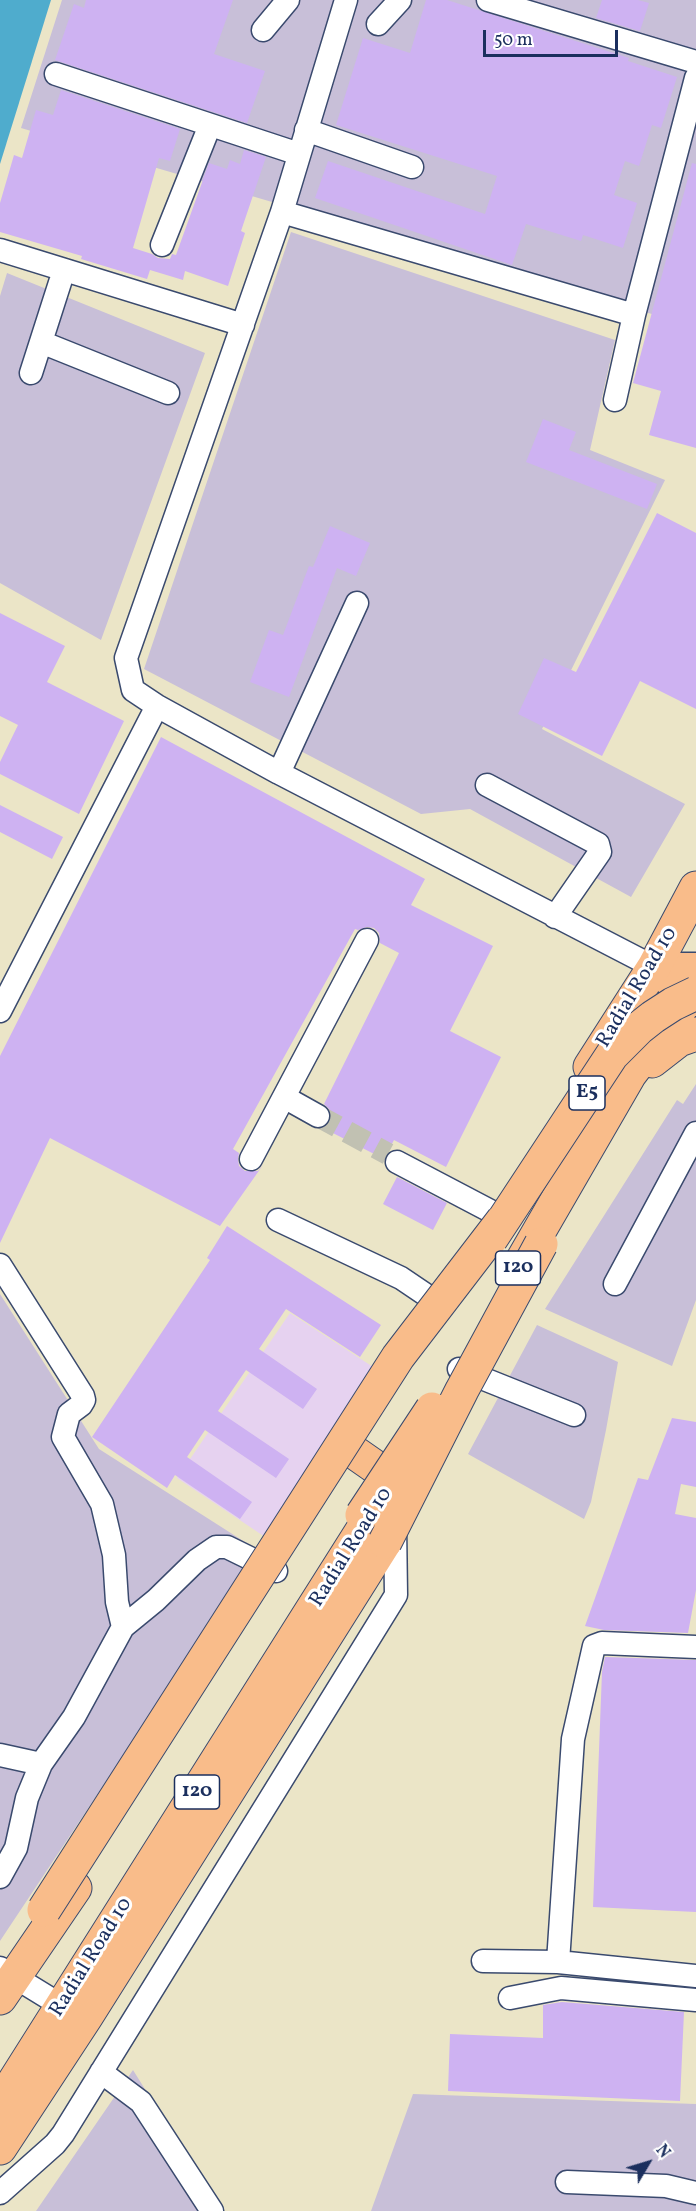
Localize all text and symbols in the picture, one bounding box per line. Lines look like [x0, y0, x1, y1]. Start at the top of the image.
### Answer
scale bar [486, 18, 621, 56]
text: 50 m [494, 28, 533, 53]
street label: Radial Road 10 [592, 923, 684, 1053]
road number: E5 [569, 1076, 605, 1110]
road number: 120 [496, 1251, 540, 1285]
street label: Radial Road 10 [305, 1484, 399, 1612]
road number: 120 [174, 1775, 220, 1809]
street label: Radial Road 10 [45, 1894, 139, 2022]
north arrow [618, 2133, 678, 2193]
text: N [650, 2141, 674, 2163]

